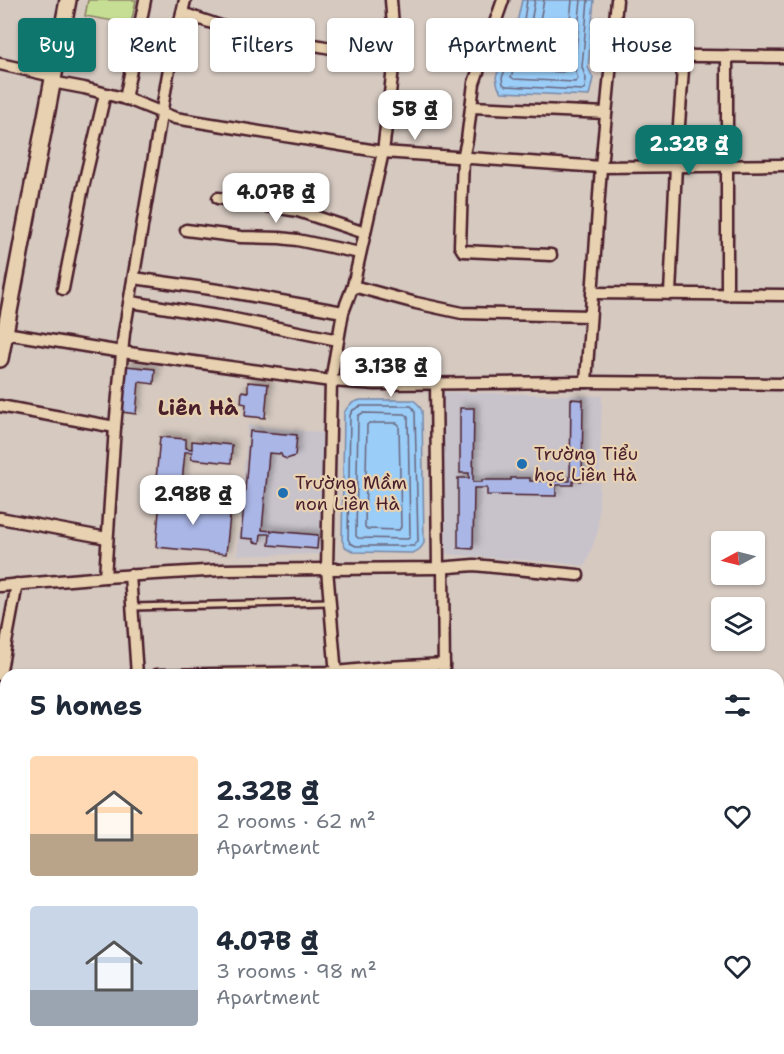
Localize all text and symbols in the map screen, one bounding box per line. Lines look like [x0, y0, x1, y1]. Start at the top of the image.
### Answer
chip: Buy [18, 18, 96, 72]
chip: Rent [108, 18, 198, 72]
chip: Filters [210, 18, 315, 72]
chip: New [327, 18, 414, 72]
chip: Apartment [426, 18, 578, 72]
chip: House [590, 18, 694, 72]
pin: 5B ₫ [379, 90, 451, 141]
text: 5B ₫ [392, 96, 438, 122]
pin: 2.32B ₫ [634, 125, 744, 176]
text: 2.32B ₫ [649, 131, 729, 157]
pin: 4.07B ₫ [221, 173, 331, 224]
text: 4.07B ₫ [237, 179, 316, 205]
pin: 3.13B ₫ [336, 347, 446, 398]
text: 3.13B ₫ [354, 353, 428, 379]
district label: Liên Hà [158, 394, 239, 422]
place label: Trường Tiểu học Liên Hà [534, 442, 638, 487]
marker: Trường Tiểu học Liên Hà [515, 457, 529, 471]
place label: Trường Mầm non Liên Hà [295, 471, 407, 516]
pin: 2.98B ₫ [138, 475, 248, 526]
text: 2.98B ₫ [154, 481, 232, 507]
marker: Trường Mầm non Liên Hà [276, 486, 290, 500]
north arrow [711, 531, 765, 585]
map controls [711, 531, 765, 651]
button: layers [711, 597, 765, 651]
text: 5 homes [30, 688, 142, 723]
icon: filters [721, 689, 754, 722]
text: 2.32B ₫ [216, 773, 319, 808]
icon: home [78, 780, 150, 852]
icon: heart [721, 800, 754, 833]
text: 2 rooms · 62 m² [216, 808, 376, 834]
text: Apartment [216, 834, 320, 860]
text: 4.07B ₫ [216, 923, 319, 958]
icon: home [78, 930, 150, 1002]
icon: heart [721, 950, 754, 983]
text: 3 rooms · 98 m² [216, 958, 377, 984]
text: Apartment [216, 984, 320, 1010]

